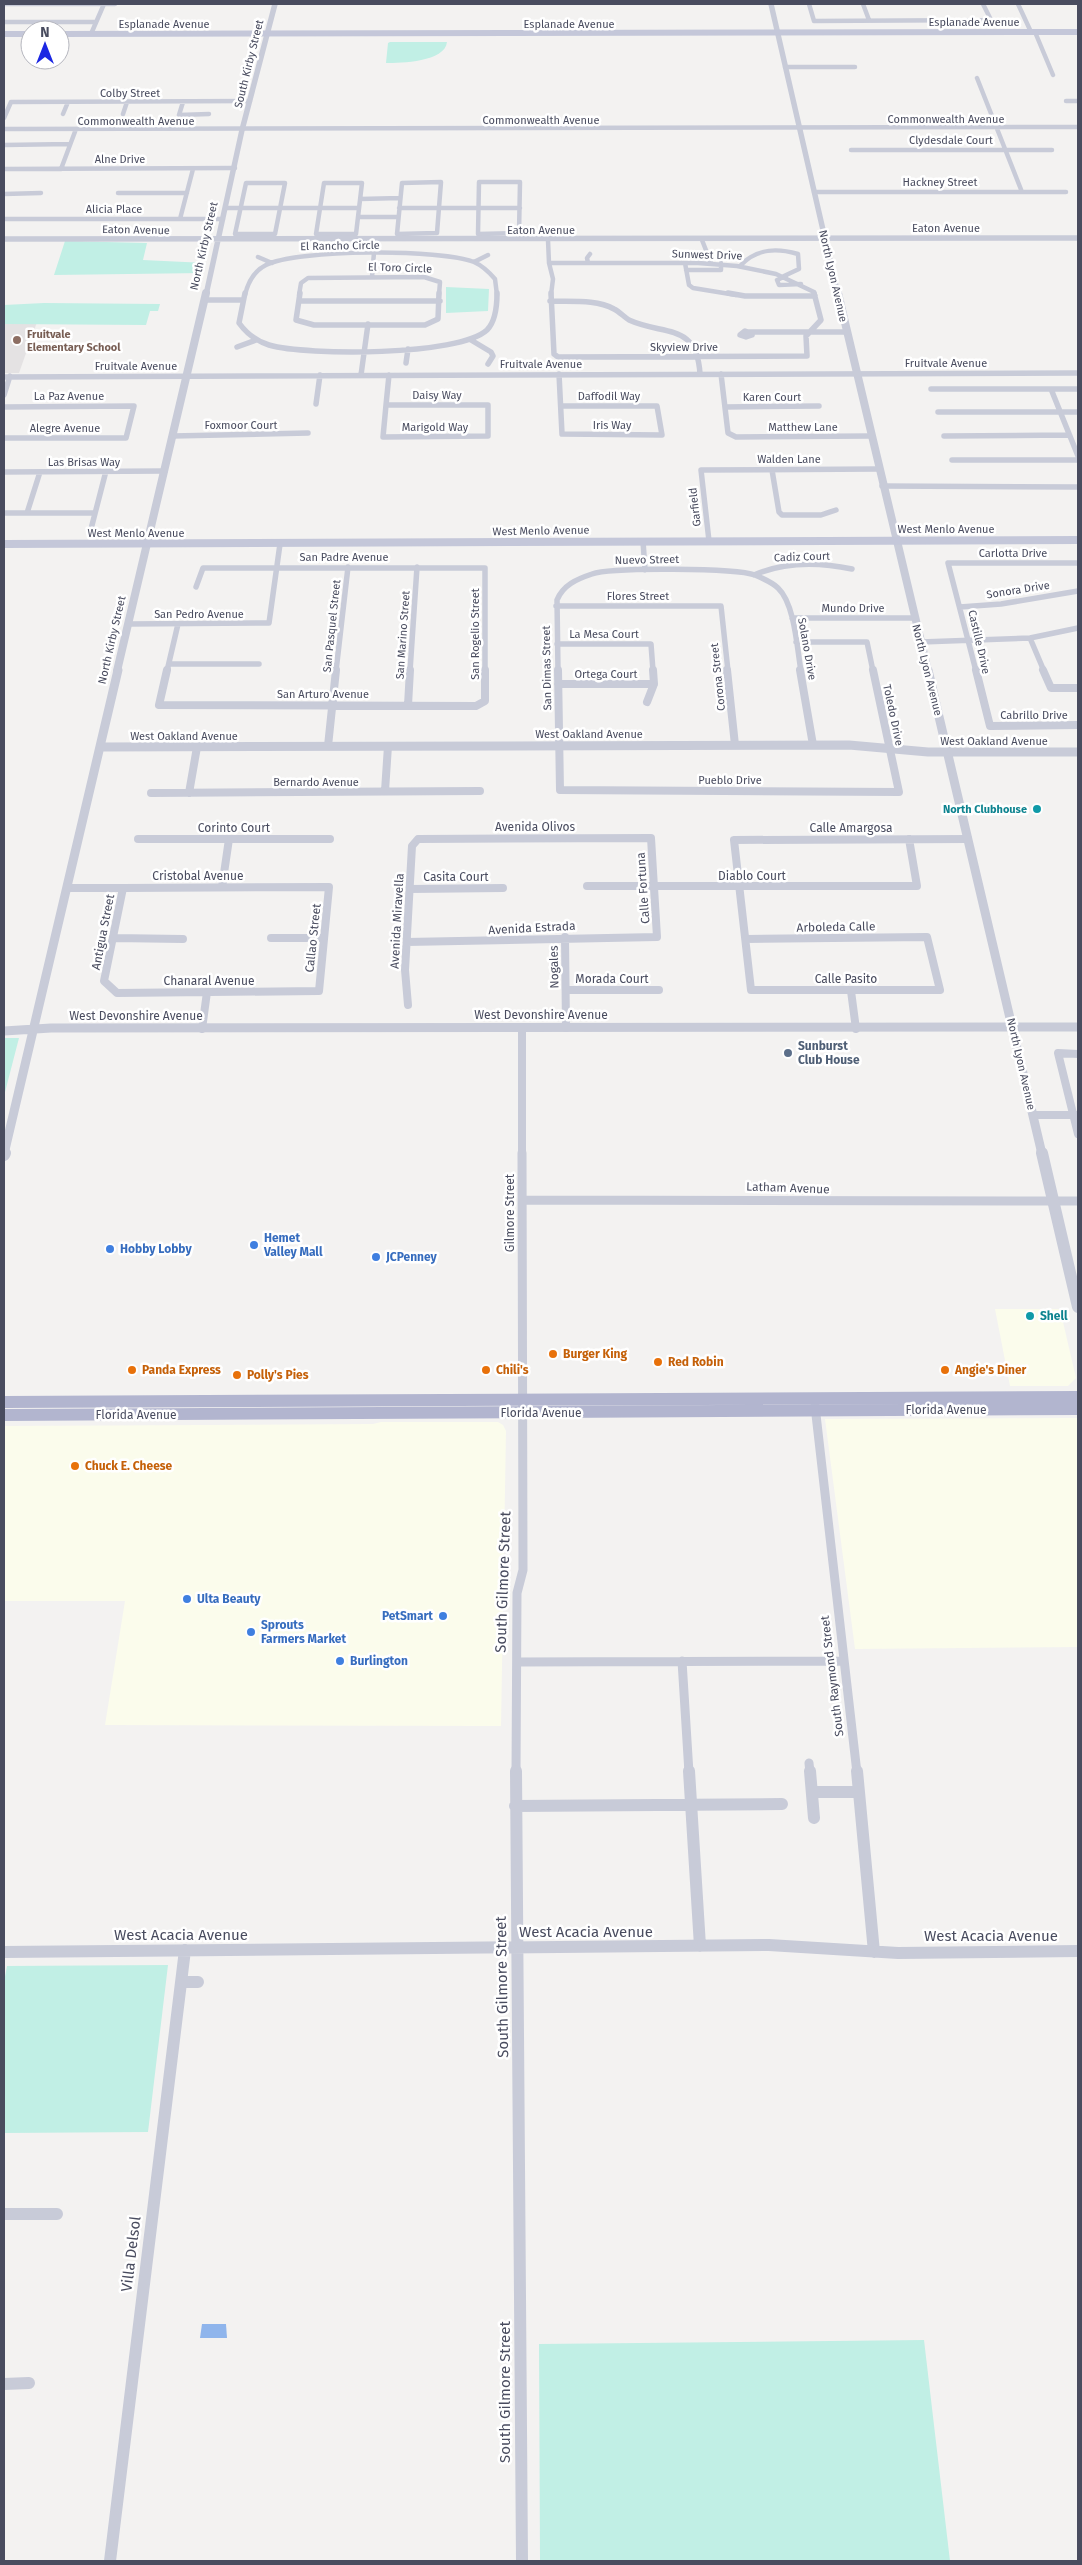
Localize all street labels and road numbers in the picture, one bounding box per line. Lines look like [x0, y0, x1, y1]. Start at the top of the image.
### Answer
street label: Esplanade Avenue [928, 16, 1020, 29]
street label: Esplanade Avenue [118, 18, 210, 31]
street label: South Kirby Street [232, 18, 266, 110]
street label: Esplanade Avenue [523, 18, 615, 31]
street label: Colby Street [100, 87, 160, 100]
street label: Commonwealth Avenue [888, 113, 1004, 126]
street label: Commonwealth Avenue [483, 114, 599, 127]
street label: Commonwealth Avenue [78, 115, 194, 128]
street label: Clydesdale Court [909, 134, 993, 147]
street label: Alne Drive [95, 153, 145, 166]
street label: Hackney Street [903, 176, 977, 189]
street label: North Kirby Street [188, 201, 220, 291]
street label: Alicia Place [86, 203, 142, 216]
street label: Eaton Avenue [912, 222, 980, 235]
street label: Eaton Avenue [102, 223, 170, 237]
street label: Eaton Avenue [507, 224, 575, 237]
street label: North Lyon Avenue [816, 229, 850, 323]
street label: El Rancho Circle [300, 239, 380, 253]
street label: Sunwest Drive [672, 247, 742, 263]
street label: El Toro Circle [368, 260, 432, 276]
street label: Skyview Drive [650, 341, 718, 354]
street label: Fruitvale Avenue [905, 357, 987, 370]
street label: Fruitvale Avenue [500, 358, 582, 371]
street label: Fruitvale Avenue [95, 360, 177, 373]
street label: Daisy Way [412, 389, 462, 402]
street label: La Paz Avenue [34, 390, 104, 403]
street label: Daffodil Way [578, 390, 641, 403]
street label: Karen Court [743, 391, 801, 404]
street label: Foxmoor Court [204, 419, 278, 432]
street label: Iris Way [593, 419, 632, 432]
street label: Marigold Way [402, 421, 469, 434]
street label: Matthew Lane [768, 421, 838, 434]
street label: Alegre Avenue [30, 422, 100, 435]
street label: Walden Lane [757, 453, 821, 466]
street label: Las Brisas Way [48, 456, 121, 469]
street label: Garfield [686, 487, 704, 527]
street label: West Menlo Avenue [897, 523, 995, 536]
street label: West Menlo Avenue [492, 524, 590, 538]
street label: West Menlo Avenue [87, 527, 185, 540]
street label: Carlotta Drive [979, 547, 1047, 560]
street label: Cadiz Court [774, 550, 830, 564]
street label: San Padre Avenue [299, 551, 389, 564]
street label: Nuevo Street [615, 553, 679, 567]
street label: San Pasquel Street [321, 579, 343, 673]
street label: Sonora Drive [985, 579, 1051, 601]
street label: San Rogelio Street [469, 588, 482, 680]
street label: San Marino Street [393, 590, 413, 680]
street label: Flores Street [607, 590, 669, 603]
street label: North Kirby Street [96, 595, 128, 685]
street label: Mundo Drive [821, 602, 885, 615]
street label: San Pedro Avenue [154, 608, 244, 621]
street label: Castille Drive [965, 609, 993, 675]
street label: Solano Drive [795, 617, 819, 681]
street label: North Lyon Avenue [909, 623, 945, 717]
street label: San Dimas Street [540, 626, 554, 710]
street label: La Mesa Court [569, 628, 639, 641]
street label: Corona Street [708, 643, 728, 711]
street label: Ortega Court [574, 668, 638, 681]
street label: Toledo Drive [880, 683, 906, 747]
street label: San Arturo Avenue [277, 688, 369, 701]
street label: Cabrillo Drive [1000, 709, 1068, 722]
street label: West Oakland Avenue [535, 728, 643, 741]
street label: West Oakland Avenue [130, 730, 238, 743]
street label: West Oakland Avenue [940, 735, 1048, 748]
street label: Pueblo Drive [698, 774, 762, 787]
street label: Bernardo Avenue [273, 776, 359, 789]
street label: Avenida Olivos [495, 820, 576, 834]
street label: Corinto Court [198, 821, 271, 835]
street label: Calle Amargosa [810, 821, 892, 835]
street label: Calle Fortuna [634, 852, 652, 924]
street label: Cristobal Avenue [152, 869, 244, 883]
street label: Diablo Court [718, 869, 787, 883]
street label: Casita Court [423, 870, 489, 884]
street label: Avenida Miravella [388, 873, 406, 969]
street label: Antigua Street [89, 892, 117, 971]
street label: Callao Street [302, 902, 324, 973]
street label: Avenida Estrada [488, 919, 576, 937]
street label: Arboleda Calle [796, 919, 876, 935]
street label: Nogales [547, 945, 561, 989]
street label: Morada Court [575, 972, 649, 986]
street label: Calle Pasito [815, 972, 877, 986]
street label: Chanaral Avenue [164, 974, 254, 988]
street label: West Devonshire Avenue [474, 1008, 608, 1022]
street label: West Devonshire Avenue [69, 1009, 203, 1023]
street label: North Lyon Avenue [1004, 1017, 1038, 1111]
street label: Gilmore Street [503, 1173, 517, 1252]
street label: Latham Avenue [746, 1180, 830, 1196]
street label: Florida Avenue [906, 1403, 986, 1417]
street label: Florida Avenue [501, 1406, 581, 1420]
street label: Florida Avenue [96, 1408, 176, 1422]
street label: South Gilmore Street [492, 1510, 514, 1653]
street label: South Raymond Street [818, 1614, 846, 1737]
street label: South Gilmore Street [492, 1915, 512, 2058]
street label: West Acacia Avenue [519, 1923, 653, 1941]
street label: West Acacia Avenue [114, 1926, 248, 1944]
street label: West Acacia Avenue [924, 1927, 1058, 1945]
street label: Villa Delsol [117, 2215, 145, 2293]
street label: South Gilmore Street [496, 2321, 514, 2463]

